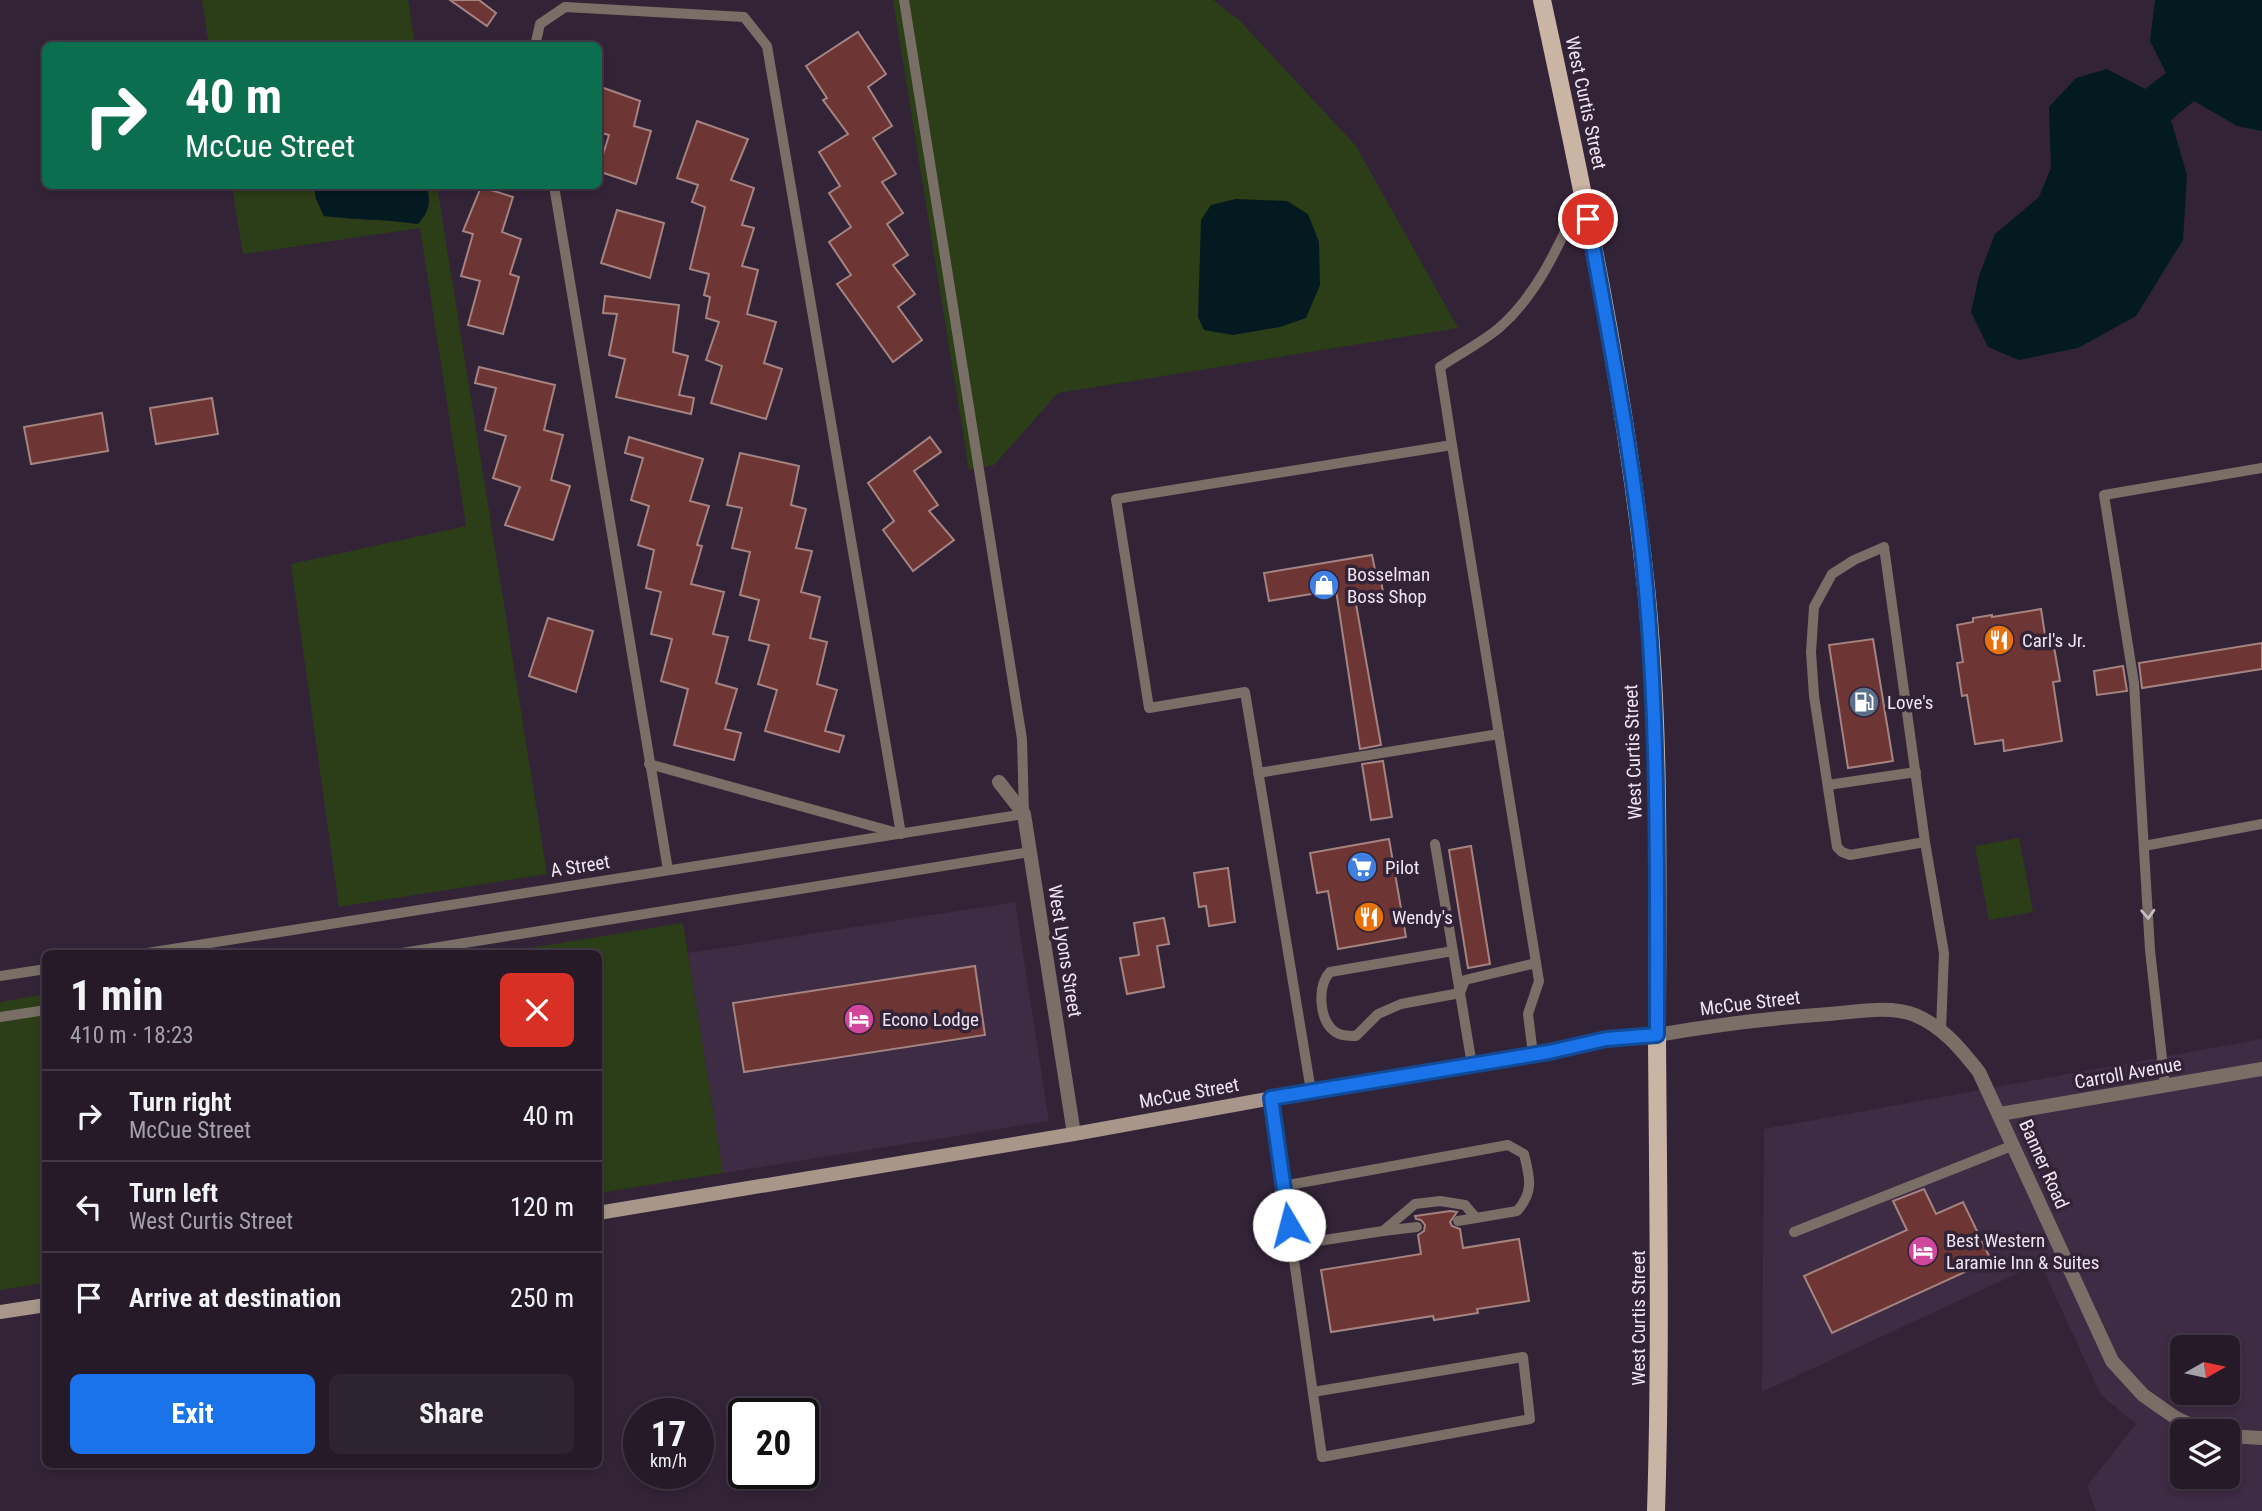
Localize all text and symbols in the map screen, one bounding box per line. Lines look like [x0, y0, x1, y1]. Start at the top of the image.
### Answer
street label: West Curtis Street [1561, 34, 1611, 172]
text: 40 m [185, 68, 282, 125]
icon: right [70, 70, 161, 161]
text: McCue Street [185, 127, 355, 165]
pin [1558, 189, 1618, 249]
icon: arrive [1569, 200, 1607, 238]
place label: Bosselman Boss Shop [1347, 563, 1430, 608]
shop icon: Bosselman Boss Shop [1307, 568, 1341, 602]
restaurant icon: Carl's Jr. [1982, 623, 2016, 657]
place label: Carl's Jr. [2022, 629, 2086, 652]
street label: West Curtis Street [1619, 684, 1647, 820]
fuel station icon: Love's [1847, 685, 1881, 719]
place label: Love's [1887, 691, 1933, 714]
street label: A Street [549, 850, 611, 882]
supermarket icon: Pilot [1345, 850, 1379, 884]
place label: Pilot [1385, 856, 1419, 879]
street label: West Lyons Street [1043, 883, 1087, 1019]
restaurant icon: Wendy's [1352, 900, 1386, 934]
place label: Wendy's [1392, 906, 1453, 929]
one-way arrow [2140, 909, 2155, 920]
text: 1 min [70, 971, 163, 1020]
button: close [500, 973, 574, 1047]
street label: McCue Street [1699, 985, 1801, 1021]
hotel icon: Econo Lodge [842, 1002, 876, 1036]
place label: Econo Lodge [882, 1008, 979, 1031]
text: 410 m · 18:23 [70, 1022, 194, 1049]
street label: Carroll Avenue [2073, 1052, 2184, 1094]
street label: McCue Street [1137, 1073, 1241, 1113]
text: Turn right [129, 1087, 231, 1117]
icon: right [70, 1097, 108, 1135]
text: 40 m [523, 1101, 574, 1131]
street label: Banner Road [2014, 1116, 2074, 1212]
text: McCue Street [129, 1117, 251, 1144]
text: Turn left [129, 1178, 218, 1208]
icon: left [70, 1188, 108, 1226]
position arrow [1252, 1188, 1326, 1262]
text: 120 m [510, 1192, 574, 1222]
text: West Curtis Street [129, 1208, 293, 1235]
place label: Best Western Laramie Inn & Suites [1946, 1229, 2099, 1274]
hotel icon: Best Western Laramie Inn & Suites [1906, 1234, 1940, 1268]
street label: West Curtis Street [1627, 1250, 1650, 1386]
icon: arrive [70, 1279, 108, 1317]
text: Arrive at destination [129, 1283, 341, 1313]
text: 250 m [510, 1283, 574, 1313]
north arrow [2170, 1335, 2240, 1405]
map controls [2170, 1335, 2240, 1489]
button: Exit [70, 1374, 315, 1454]
button: Share [329, 1374, 574, 1454]
speed limit sign: 20 [728, 1398, 819, 1489]
text: 17 [651, 1414, 686, 1455]
button: layers [2170, 1419, 2240, 1489]
text: km/h [650, 1450, 687, 1471]

